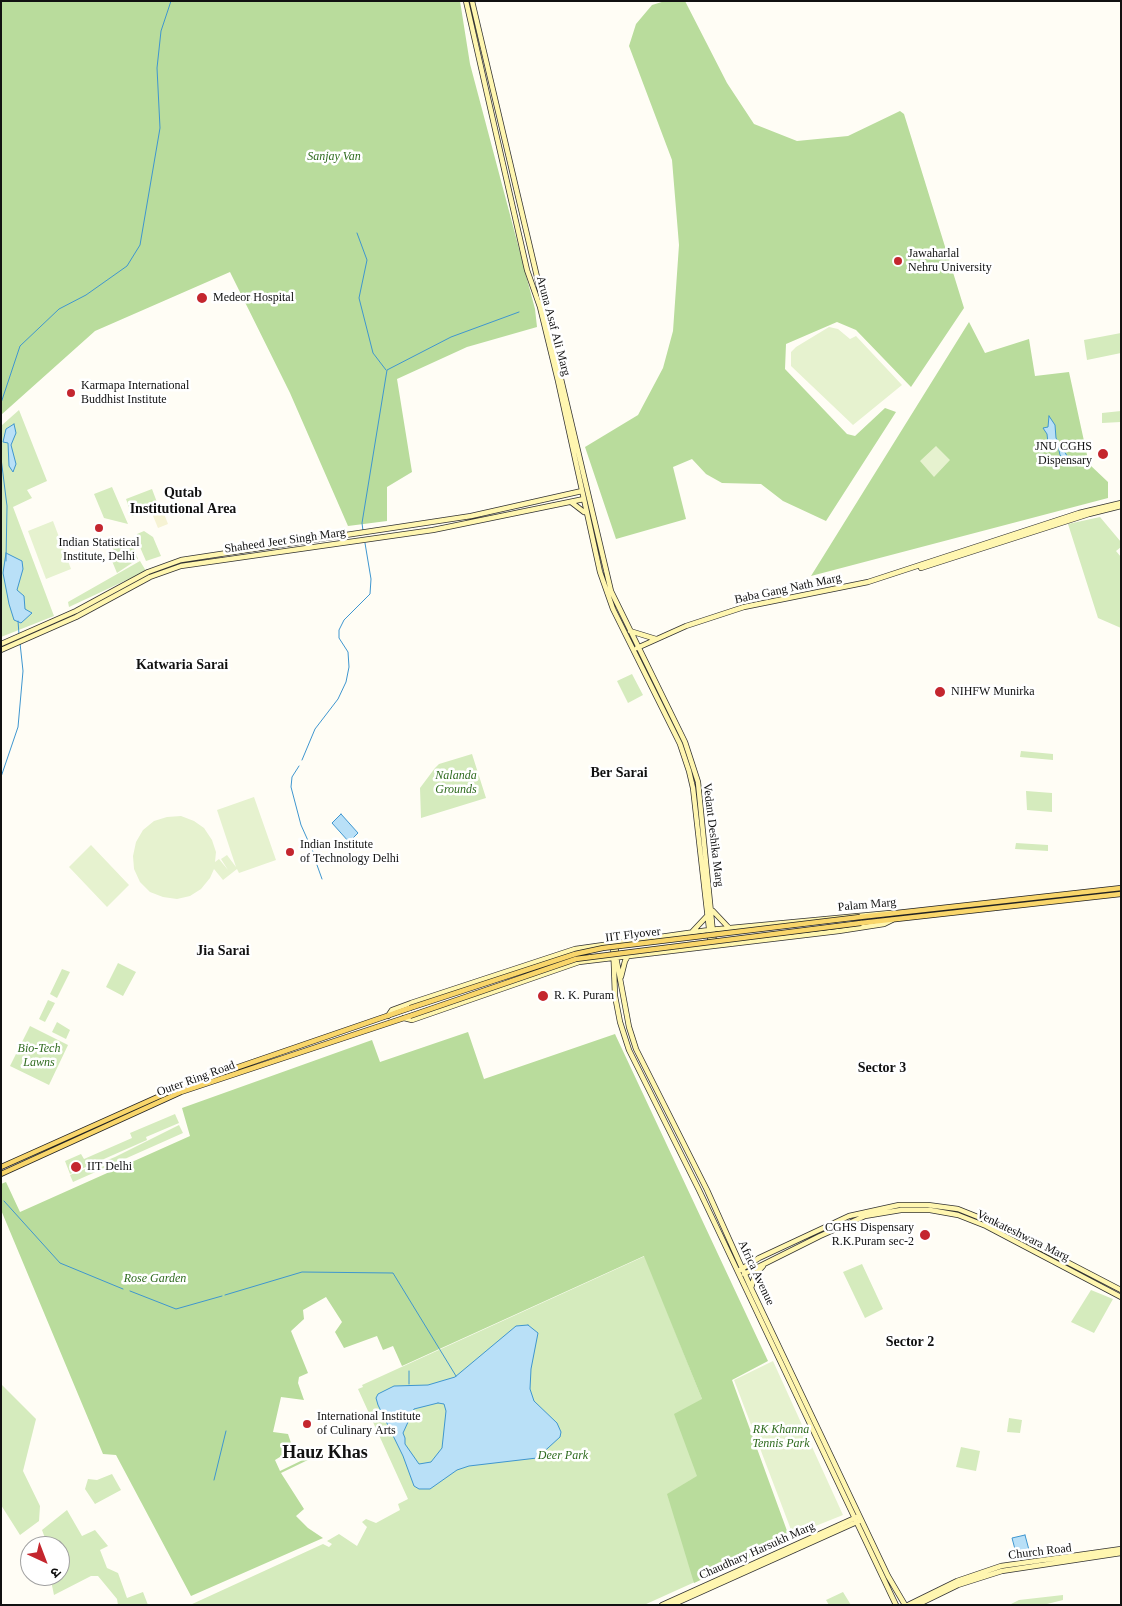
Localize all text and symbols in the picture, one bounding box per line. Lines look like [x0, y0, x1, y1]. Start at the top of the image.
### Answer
park label: Sanjay Van [304, 150, 364, 164]
place label: Jawaharlal Nehru University [908, 247, 1003, 275]
marker: Jawaharlal Nehru University [892, 255, 904, 267]
street label: Aruna Asaf Ali Marg [532, 270, 574, 382]
marker: Medeor Hospital [195, 291, 209, 305]
place label: Medeor Hospital [213, 291, 307, 305]
place label: Karmapa International Buddhist Institute [81, 379, 209, 407]
marker: Karmapa International Buddhist Institute [65, 387, 77, 399]
place label: JNU CGHS Dispensary [1029, 440, 1092, 468]
marker: JNU CGHS Dispensary [1096, 447, 1110, 461]
district label: Qutab Institutional Area [121, 485, 245, 518]
marker: Indian Statistical Institute, Delhi [93, 522, 105, 534]
street label: Shaheed Jeet Singh Marg [214, 524, 356, 558]
place label: Indian Statistical Institute, Delhi [52, 536, 146, 564]
street label: Baba Gang Nath Marg [725, 569, 851, 609]
district label: Katwaria Sarai [131, 657, 233, 673]
marker: NIHFW Munirka [933, 685, 947, 699]
place label: NIHFW Munirka [951, 685, 1040, 699]
district label: Ber Sarai [588, 765, 650, 781]
park label: Nalanda Grounds [432, 769, 480, 797]
street label: Vedant Deshika Marg [699, 774, 727, 896]
place label: Indian Institute of Technology Delhi [300, 838, 411, 866]
marker: Indian Institute of Technology Delhi [284, 846, 296, 858]
street label: Palam Marg [833, 895, 901, 915]
street label: IIT Flyover [603, 924, 663, 946]
district label: Jia Sarai [195, 943, 251, 959]
marker: R. K. Puram [536, 989, 550, 1003]
place label: R. K. Puram [554, 989, 619, 1003]
park label: Bio-Tech Lawns [15, 1042, 63, 1070]
street label: Outer Ring Road [150, 1056, 242, 1102]
district label: Sector 3 [854, 1060, 910, 1076]
marker: IIT Delhi [69, 1160, 83, 1174]
place label: IIT Delhi [87, 1160, 134, 1174]
street label: Venkateshwara Marg [966, 1203, 1080, 1269]
place label: CGHS Dispensary R.K.Puram sec-2 [817, 1221, 914, 1249]
marker: CGHS Dispensary R.K.Puram sec-2 [918, 1228, 932, 1242]
street label: Africa Avenue [733, 1235, 779, 1311]
park label: Rose Garden [119, 1272, 191, 1286]
district label: Sector 2 [882, 1334, 938, 1350]
place label: International Institute of Culinary Arts [317, 1410, 441, 1438]
marker: International Institute of Culinary Arts [301, 1418, 313, 1430]
park label: RK Khanna Tennis Park [749, 1423, 813, 1451]
district label: Hauz Khas [278, 1442, 372, 1464]
park label: Deer Park [535, 1449, 591, 1463]
street label: Chaudhary Harsukh Marg [688, 1515, 826, 1587]
north arrow [20, 1536, 70, 1586]
street label: Church Road [1003, 1540, 1077, 1564]
text: उ [45, 1562, 64, 1581]

